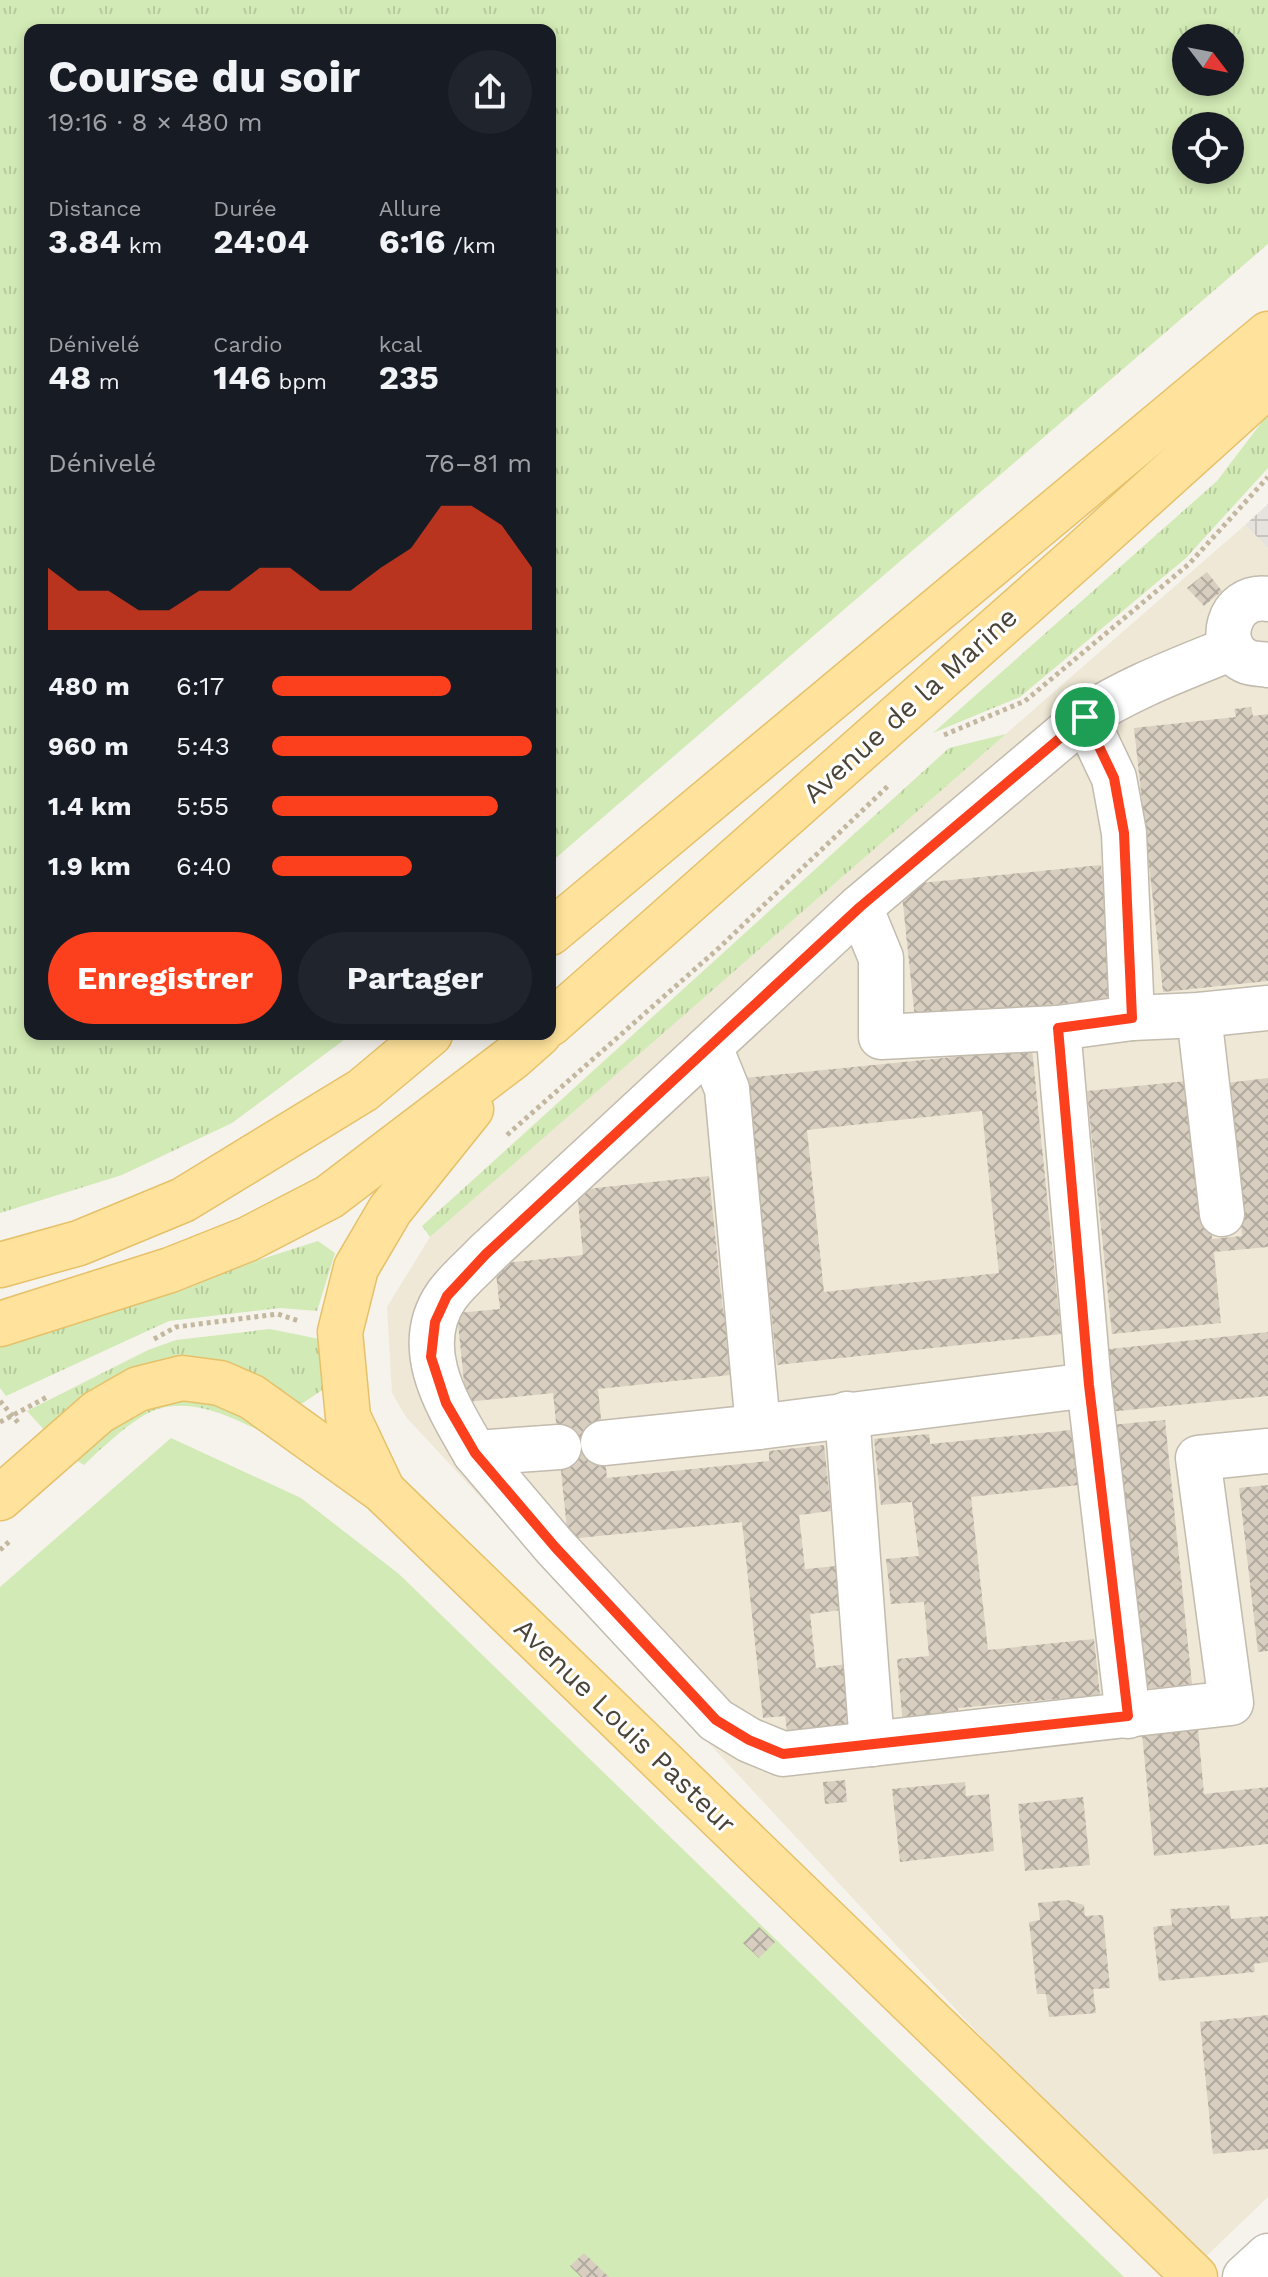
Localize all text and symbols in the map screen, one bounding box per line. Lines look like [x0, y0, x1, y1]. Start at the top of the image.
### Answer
north arrow [1172, 24, 1244, 96]
map controls [1172, 24, 1244, 184]
button: share [448, 50, 532, 134]
text: Course du soir [48, 51, 360, 103]
text: 19:16 · 8 × 480 m [48, 107, 263, 137]
button: locate [1172, 112, 1244, 184]
text: Distance [48, 196, 142, 221]
text: Durée [213, 196, 277, 221]
text: Allure [379, 196, 442, 221]
text: 3.84 [48, 221, 121, 261]
text: 24:04 [213, 221, 309, 261]
text: 6:16 [379, 221, 445, 261]
text: km [121, 233, 162, 258]
text: /km [445, 233, 496, 258]
text: Dénivelé [48, 332, 140, 357]
text: Cardio [213, 332, 282, 357]
text: kcal [379, 332, 422, 357]
text: 48 [48, 357, 91, 397]
text: 146 [213, 357, 271, 397]
text: 235 [379, 357, 439, 397]
text: m [91, 369, 120, 394]
text: bpm [271, 369, 327, 394]
text: Dénivelé [48, 448, 156, 478]
text: 76–81 m [425, 448, 532, 478]
street label: Avenue de la Marine [796, 600, 1024, 810]
text: 480 m [48, 671, 130, 701]
text: 6:17 [176, 671, 224, 701]
pin [1051, 683, 1119, 751]
icon: arrive [1063, 695, 1107, 739]
text: 960 m [48, 731, 129, 761]
text: 5:43 [176, 731, 230, 761]
text: 1.4 km [48, 791, 132, 821]
text: 5:55 [176, 791, 229, 821]
text: 1.9 km [48, 851, 131, 881]
text: 6:40 [176, 851, 232, 881]
button: Enregistrer [48, 932, 282, 1024]
button: Partager [298, 932, 532, 1024]
street label: Avenue Louis Pasteur [507, 1612, 743, 1840]

